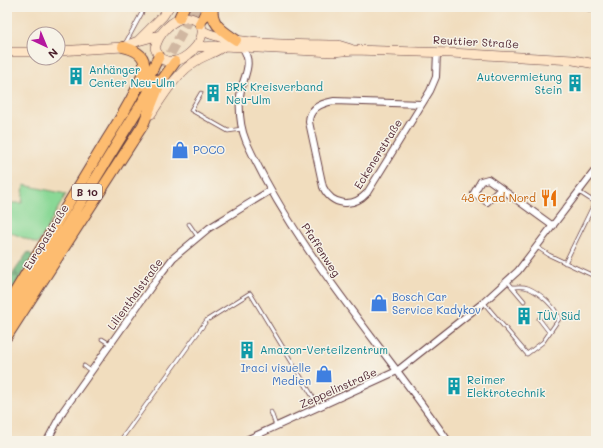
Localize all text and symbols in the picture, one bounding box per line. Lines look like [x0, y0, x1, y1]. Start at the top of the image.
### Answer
north arrow [26, 26, 66, 66]
street label: Reuttier Straße [433, 32, 520, 51]
text: N [45, 45, 62, 62]
place label: Anhänger Center Neu-Ulm [89, 62, 175, 90]
building icon: Anhänger Center Neu-Ulm [66, 66, 86, 86]
place label: Autovermietung Stein [477, 69, 562, 97]
building icon: Autovermietung Stein [565, 73, 585, 93]
place label: BRK Kreisverband Neu-Ulm [226, 79, 323, 107]
building icon: BRK Kreisverband Neu-Ulm [203, 83, 223, 103]
street label: Eckenerstraße [350, 116, 405, 192]
shop icon: POCO [170, 140, 190, 160]
place label: POCO [193, 142, 225, 157]
road number: B 10 [72, 184, 102, 200]
restaurant icon: 48 Grad Nord [539, 188, 559, 208]
place label: 48 Grad Nord [461, 190, 536, 205]
street label: Europastraße [20, 201, 72, 272]
street label: Pfaffenweg [299, 220, 344, 279]
street label: Lilienthalstraße [103, 255, 166, 333]
place label: Bosch Car Service Kadykov [392, 289, 481, 317]
shop icon: Bosch Car Service Kadykov [369, 293, 389, 313]
building icon: TÜV Süd [514, 306, 534, 326]
place label: TÜV Süd [537, 308, 580, 323]
building icon: Amazon-Verteilzentrum [237, 340, 257, 360]
place label: Amazon-Verteilzentrum [260, 342, 388, 357]
place label: Iraci visuelle Medien [241, 360, 311, 388]
street label: Zeppelinstraße [297, 364, 379, 411]
shop icon: Iraci visuelle Medien [314, 364, 334, 384]
place label: Reimer Elektrotechnik [467, 372, 545, 400]
building icon: Reimer Elektrotechnik [444, 376, 464, 396]

